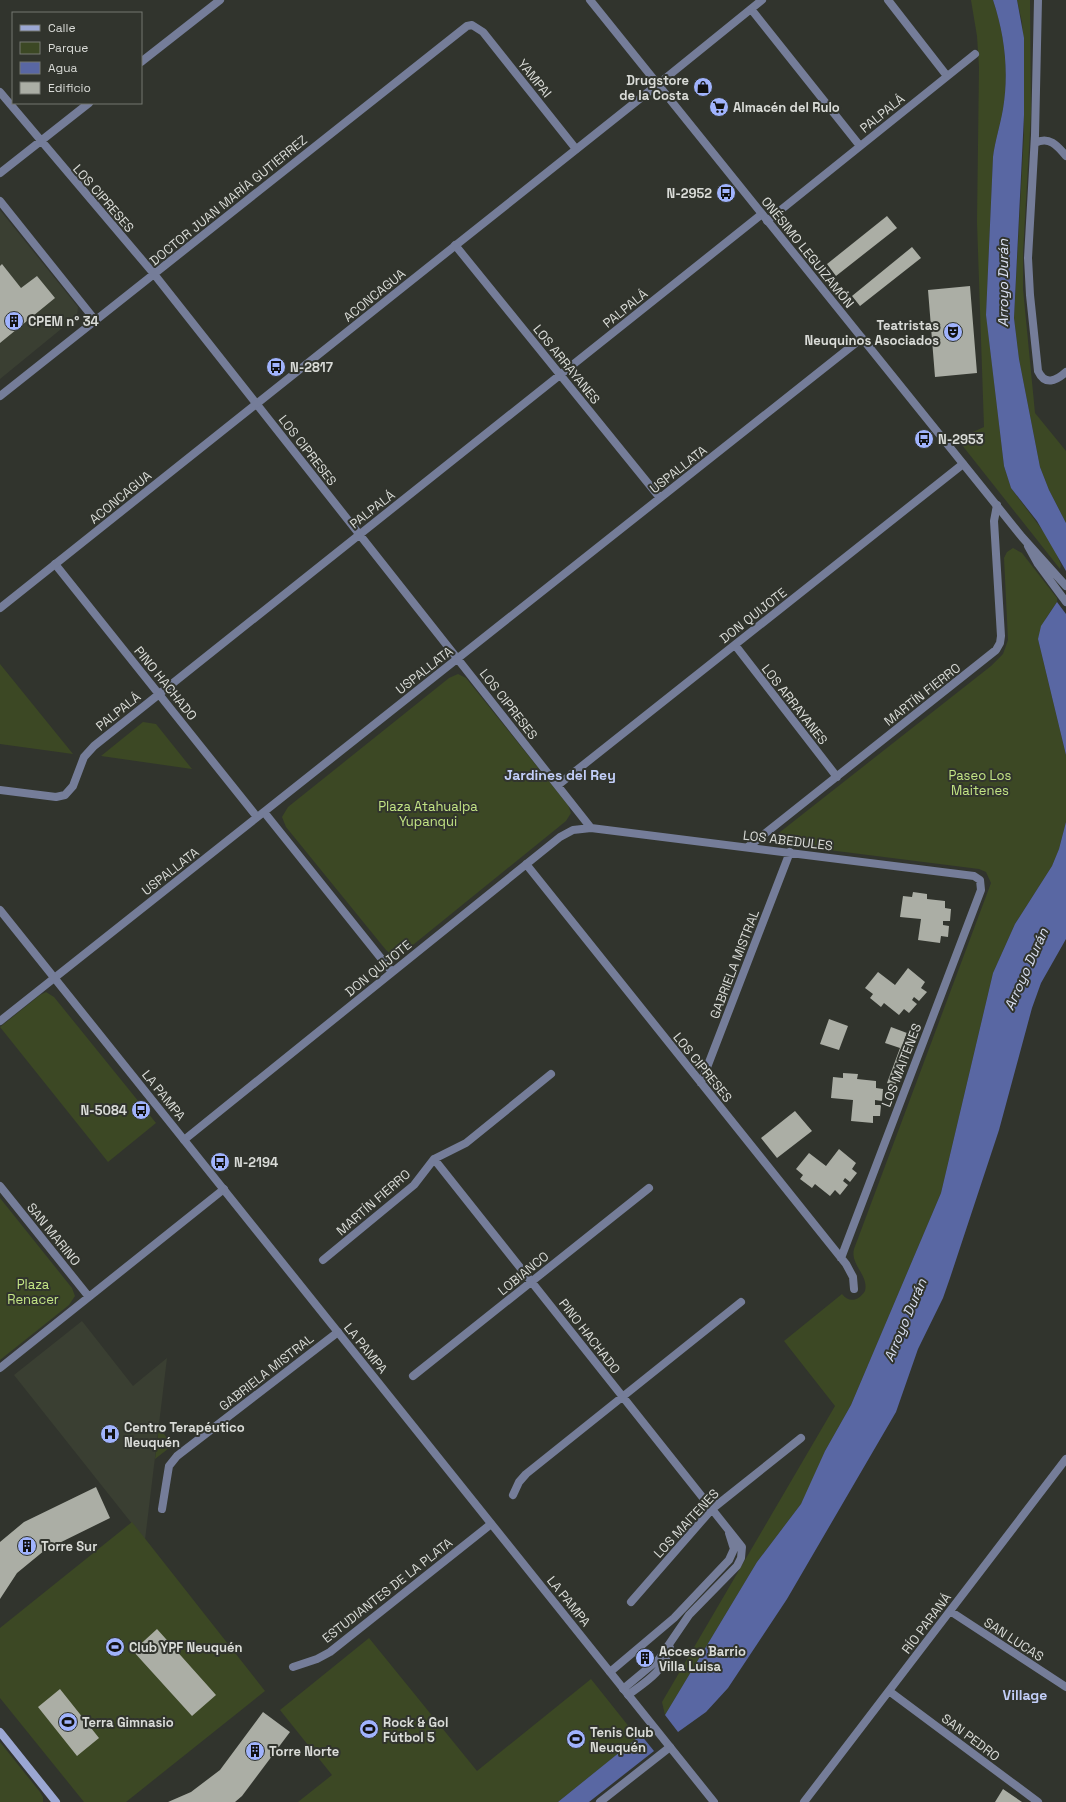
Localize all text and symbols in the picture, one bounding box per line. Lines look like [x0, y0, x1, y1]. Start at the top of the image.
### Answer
legend [12, 12, 142, 104]
text: Calle [48, 20, 76, 36]
text: Parque [48, 40, 88, 56]
street label: YAMPAI [514, 56, 555, 101]
text: Agua [48, 60, 78, 76]
place label: Drugstore de la Costa [619, 72, 689, 104]
shop icon: Drugstore de la Costa [692, 76, 714, 98]
text: Edificio [48, 80, 91, 96]
street label: PALPALÁ [856, 90, 908, 137]
supermarket icon: Almacén del Rulo [708, 96, 730, 118]
place label: Almacén del Rulo [733, 99, 840, 116]
street label: DOCTOR JUAN MARÍA GUTIERREZ [146, 131, 311, 269]
street label: LOS CIPRESES [69, 161, 138, 236]
bus stop icon: N-2952 [715, 182, 737, 204]
place label: N-2952 [667, 185, 712, 202]
street label: ONÉSIMO LEGUIZAMÓN [758, 193, 858, 311]
water label: Arroyo Durán [994, 239, 1012, 327]
street label: ACONCAGUA [340, 265, 409, 326]
street label: PALPALÁ [599, 285, 651, 332]
building icon: CPEM n° 34 [3, 310, 25, 332]
place label: CPEM n° 34 [28, 313, 99, 330]
place label: Teatristas Neuquinos Asociados [805, 317, 939, 349]
street label: LOS ARRAYANES [529, 321, 604, 408]
theatre icon: Teatristas Neuquinos Asociados [942, 321, 964, 343]
bus stop icon: N-2817 [265, 356, 287, 378]
place label: N-2817 [290, 359, 333, 376]
street label: LOS CIPRESES [275, 412, 340, 489]
bus stop icon: N-2953 [913, 428, 935, 450]
place label: N-2953 [938, 431, 984, 448]
street label: USPALLATA [646, 442, 710, 497]
street label: ACONCAGUA [86, 467, 155, 528]
street label: PALPALÁ [346, 486, 398, 532]
street label: DON QUIJOTE [716, 584, 790, 647]
street label: PINO HACHADO [130, 643, 201, 724]
street label: USPALLATA [392, 643, 456, 698]
street label: MARTÍN FIERRO [880, 659, 964, 730]
street label: LOS ARRAYANES [758, 661, 831, 748]
street label: LOS CIPRESES [476, 666, 541, 743]
street label: PALPALÁ [92, 688, 144, 735]
district label: Jardines del Rey [504, 766, 616, 784]
park label: Paseo Los Maitenes [949, 767, 1012, 799]
park label: Plaza Atahualpa Yupanqui [378, 798, 478, 830]
street label: LOS ABEDULES [742, 827, 834, 854]
street label: USPALLATA [138, 844, 202, 899]
street label: GABRIELA MISTRAL [706, 907, 763, 1021]
water label: Arroyo Durán [1000, 925, 1052, 1013]
street label: DON QUIJOTE [342, 936, 415, 1000]
street label: LOS MAITENES [878, 1021, 925, 1109]
street label: LOS CIPRESES [669, 1029, 736, 1106]
street label: LA PAMPA [138, 1067, 189, 1124]
bus stop icon: N-5084 [130, 1099, 152, 1121]
place label: N-5084 [80, 1102, 127, 1119]
bus stop icon: N-2194 [209, 1151, 231, 1173]
place label: N-2194 [234, 1154, 278, 1171]
street label: MARTÍN FIERRO [333, 1165, 414, 1239]
street label: SAN MARINO [23, 1199, 84, 1269]
street label: LOBIANCO [494, 1248, 552, 1299]
park label: Plaza Renacer [7, 1276, 59, 1308]
water label: Arroyo Durán [879, 1276, 931, 1364]
street label: PINO HACHADO [555, 1295, 624, 1377]
street label: LA PAMPA [340, 1320, 391, 1377]
street label: GABRIELA MISTRAL [216, 1330, 317, 1415]
place label: Centro Terapéutico Neuquén [124, 1419, 245, 1451]
hospital icon: Centro Terapéutico Neuquén [99, 1423, 121, 1445]
street label: LOS MAITENES [650, 1485, 723, 1561]
street label: ESTUDIANTES DE LA PLATA [319, 1534, 456, 1647]
building icon: Torre Sur [16, 1535, 38, 1557]
place label: Torre Sur [41, 1538, 97, 1555]
street label: LA PAMPA [543, 1573, 594, 1630]
street label: RÍO PARANÁ [898, 1589, 955, 1657]
street label: SAN LUCAS [981, 1614, 1047, 1665]
sports icon: Club YPF Neuquén [104, 1636, 126, 1658]
place label: Club YPF Neuquén [129, 1639, 243, 1656]
place label: Acceso Barrio Villa Luisa [659, 1643, 746, 1675]
building icon: Acceso Barrio Villa Luisa [634, 1647, 656, 1669]
district label: Village [1003, 1686, 1047, 1704]
street label: SAN PEDRO [938, 1710, 1003, 1765]
sports icon: Terra Gimnasio [57, 1711, 79, 1733]
place label: Terra Gimnasio [82, 1714, 174, 1731]
place label: Rock & Gol Fútbol 5 [383, 1714, 448, 1746]
sports icon: Rock & Gol Fútbol 5 [358, 1718, 380, 1740]
place label: Tenis Club Neuquén [590, 1724, 654, 1756]
sports icon: Tenis Club Neuquén [565, 1728, 587, 1750]
building icon: Torre Norte [244, 1740, 266, 1762]
place label: Torre Norte [269, 1743, 339, 1760]

